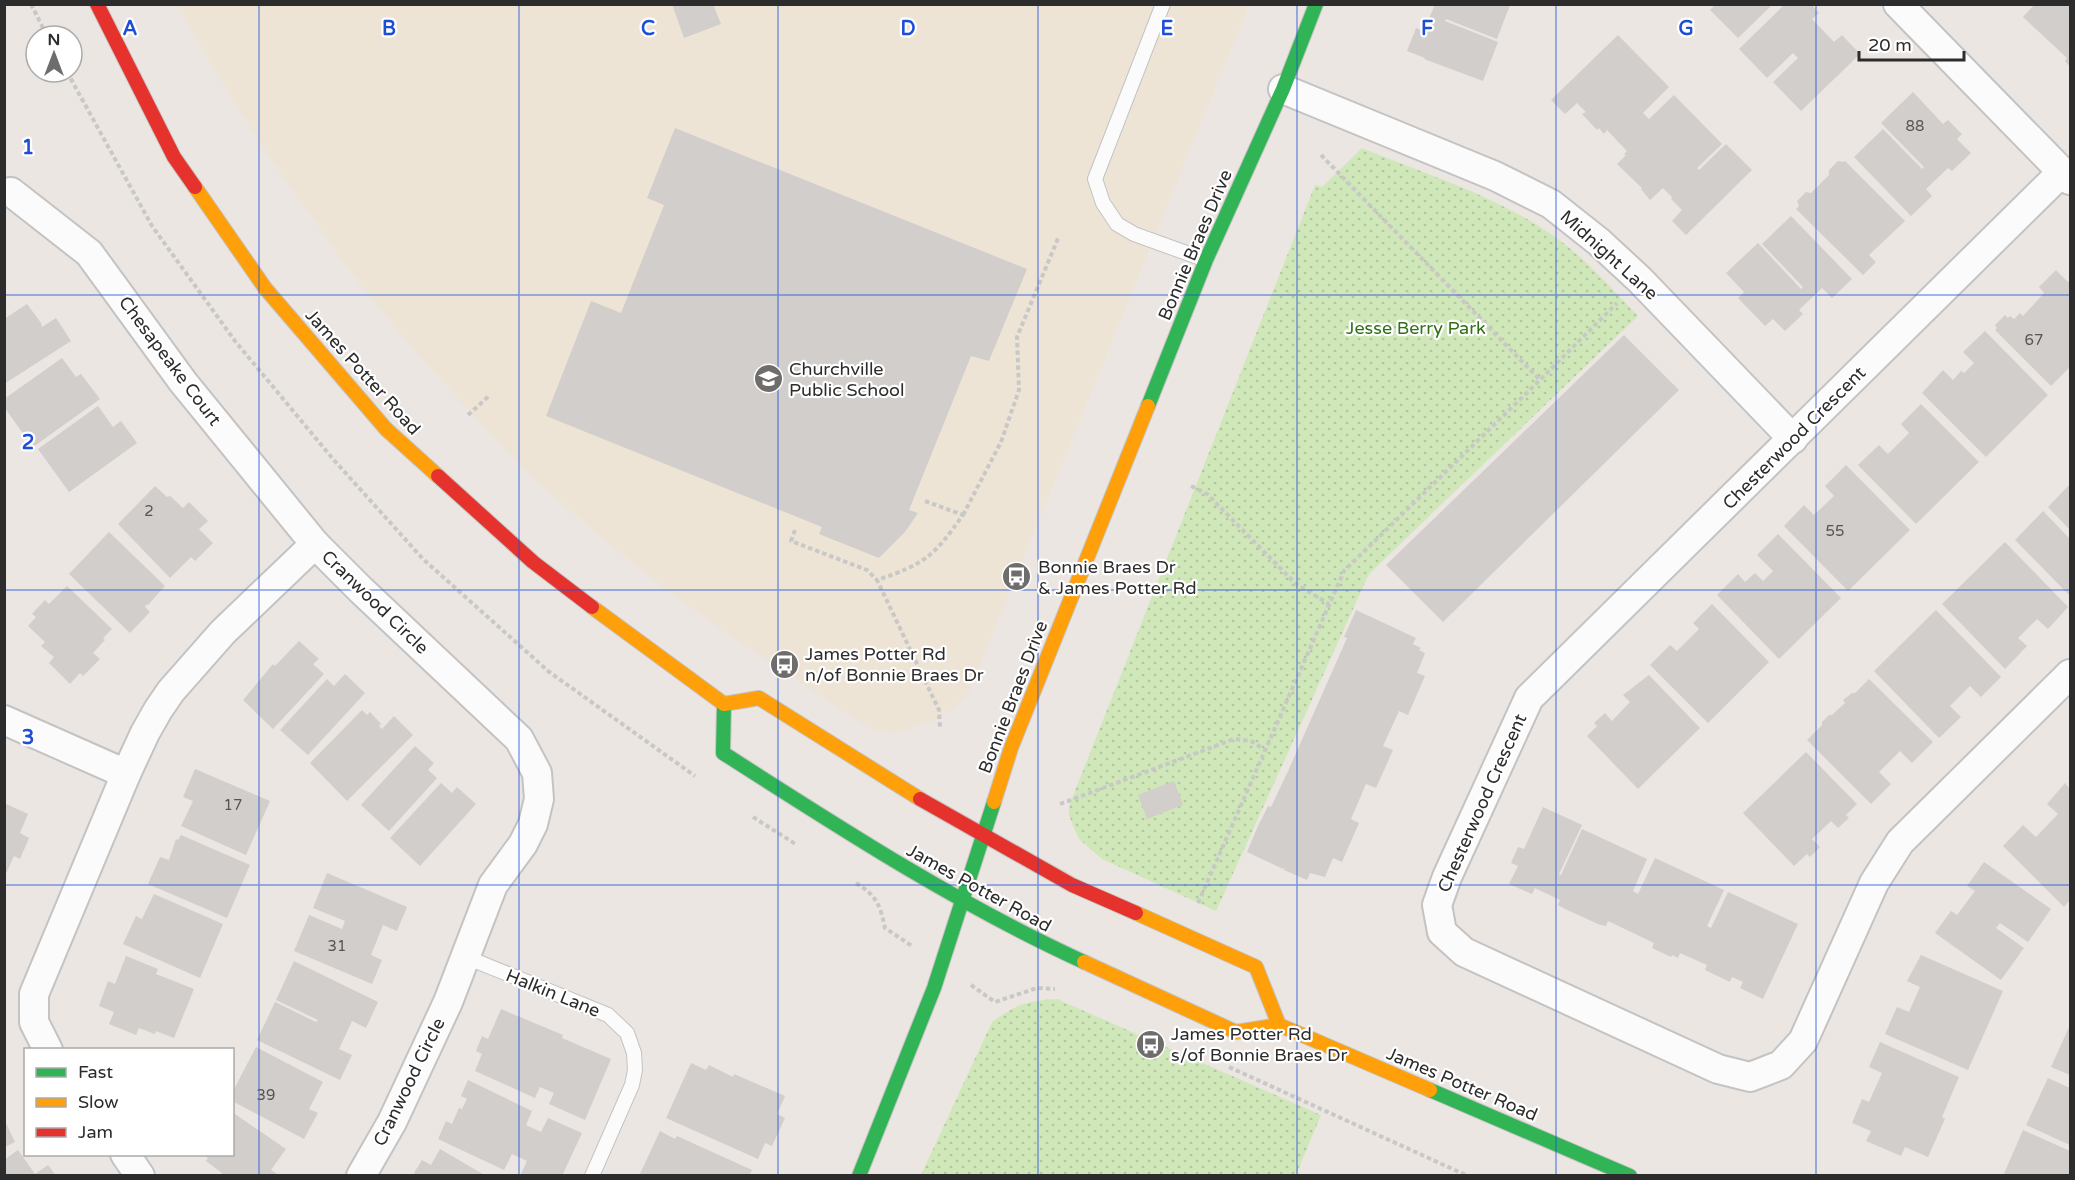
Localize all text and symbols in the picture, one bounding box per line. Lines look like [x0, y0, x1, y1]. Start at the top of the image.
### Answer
text: A [123, 17, 138, 41]
text: B [382, 17, 396, 41]
text: C [641, 17, 655, 41]
text: D [900, 17, 916, 41]
text: E [1161, 17, 1174, 41]
text: F [1421, 17, 1433, 41]
text: G [1678, 17, 1694, 41]
north arrow [24, 24, 84, 84]
scale bar [1859, 24, 1964, 62]
text: N [48, 30, 60, 50]
text: 20 m [1868, 34, 1912, 56]
house number: 88 [1906, 117, 1924, 135]
text: 1 [22, 136, 34, 160]
street label: Bonnie Braes Drive [1153, 166, 1237, 324]
street label: Midnight Lane [1556, 205, 1662, 305]
street label: Chesapeake Court [114, 292, 226, 430]
street label: James Potter Road [301, 304, 425, 440]
park label: Jesse Berry Park [1346, 317, 1486, 339]
house number: 67 [2025, 331, 2043, 349]
place label: Churchville Public School [789, 358, 905, 401]
street label: Chesterwood Crescent [1718, 362, 1870, 514]
school or university icon: Churchville Public School [752, 363, 784, 395]
text: 2 [22, 431, 34, 455]
house number: 2 [144, 502, 154, 520]
house number: 55 [1826, 522, 1844, 540]
street label: Cranwood Circle [317, 545, 433, 659]
place label: Bonnie Braes Dr & James Potter Rd [1038, 556, 1197, 599]
bus stop icon: Bonnie Braes Dr & James Potter Rd [1001, 561, 1033, 593]
street label: Bonnie Braes Drive [974, 618, 1052, 776]
place label: James Potter Rd n/of Bonnie Braes Dr [805, 643, 984, 686]
bus stop icon: James Potter Rd n/of Bonnie Braes Dr [768, 648, 800, 680]
street label: Chesterwood Crescent [1433, 710, 1531, 896]
text: 3 [22, 726, 34, 750]
house number: 17 [224, 796, 242, 814]
street label: James Potter Road [903, 839, 1055, 937]
house number: 31 [328, 937, 346, 955]
street label: Halkin Lane [503, 964, 603, 1022]
street label: Cranwood Circle [368, 1014, 450, 1150]
place label: James Potter Rd s/of Bonnie Braes Dr [1171, 1023, 1347, 1066]
bus stop icon: James Potter Rd s/of Bonnie Braes Dr [1134, 1028, 1166, 1060]
street label: James Potter Road [1383, 1042, 1541, 1126]
legend [24, 1048, 234, 1156]
text: Fast [78, 1061, 113, 1083]
house number: 39 [257, 1086, 275, 1104]
text: Slow [78, 1091, 119, 1113]
text: Jam [78, 1121, 113, 1143]

